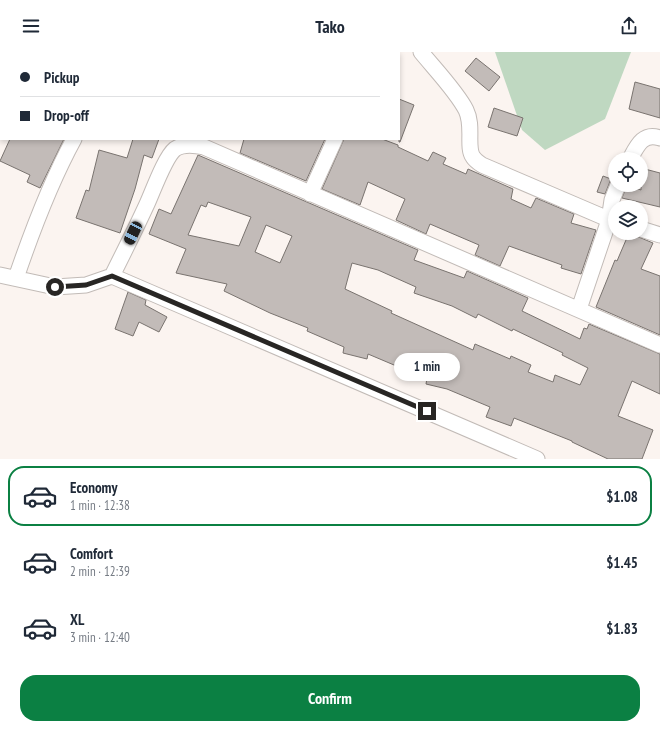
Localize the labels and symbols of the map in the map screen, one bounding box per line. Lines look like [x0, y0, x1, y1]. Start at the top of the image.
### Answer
car [122, 220, 144, 246]
route start [46, 278, 64, 296]
callout: 1 min [394, 353, 460, 381]
route end [418, 402, 436, 420]

